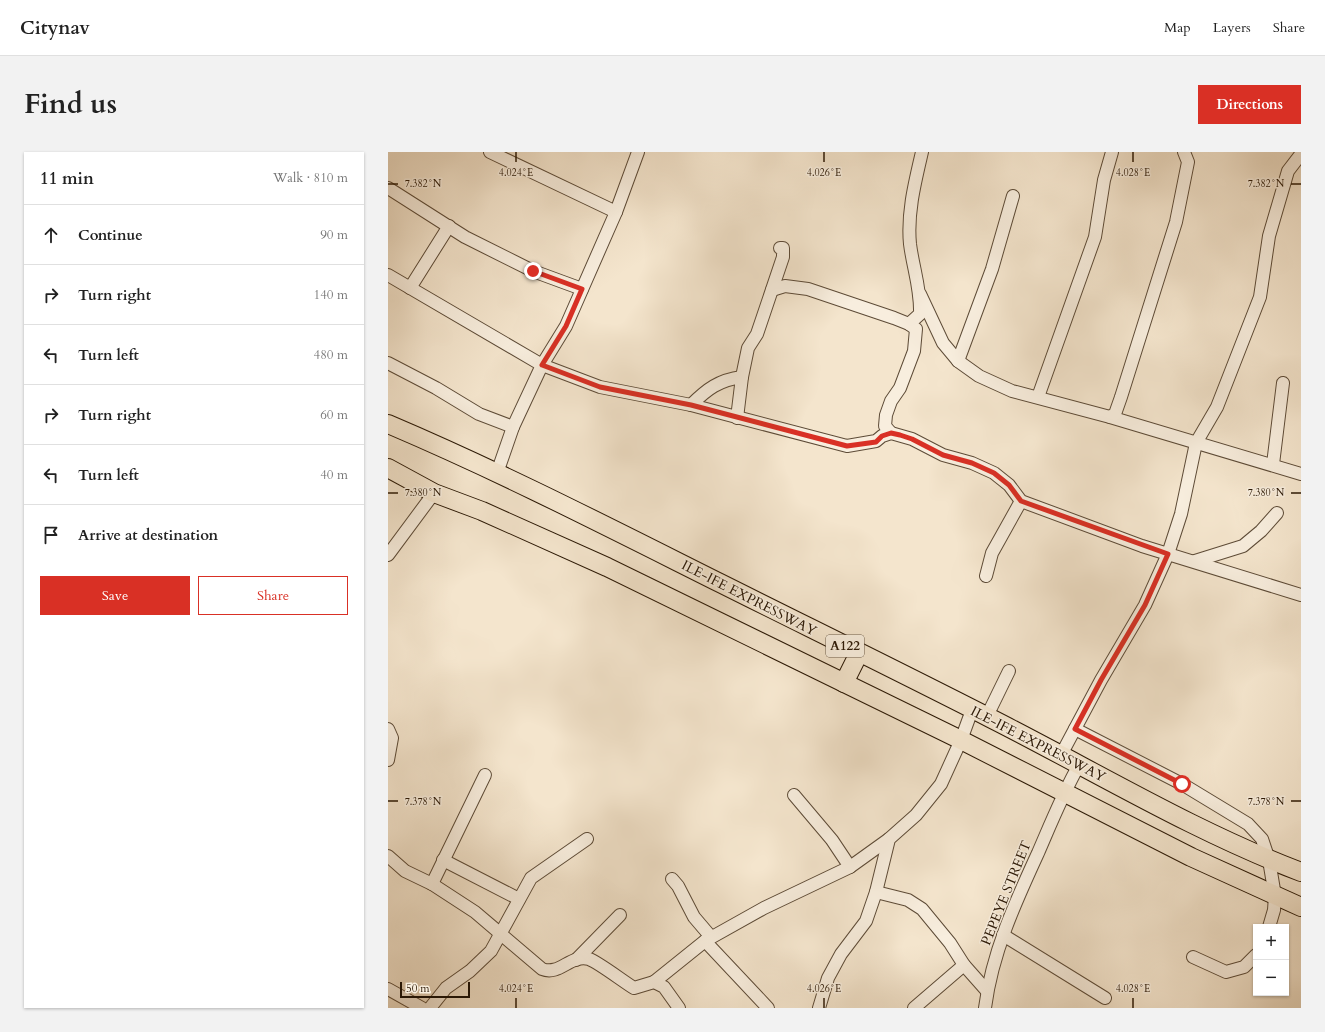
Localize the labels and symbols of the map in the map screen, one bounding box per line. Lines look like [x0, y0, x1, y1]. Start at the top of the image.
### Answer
text: 4.024°E [499, 166, 533, 180]
text: 4.026°E [807, 166, 841, 180]
text: 4.028°E [1116, 166, 1150, 180]
text: 7.382°N [405, 177, 442, 191]
text: 7.382°N [1248, 177, 1285, 191]
route end [524, 262, 542, 280]
text: 7.380°N [405, 486, 442, 500]
text: 7.380°N [1248, 486, 1285, 500]
street label: ILE-IFE EXPRESSWAY [678, 556, 820, 641]
road number: A122 [826, 635, 864, 657]
street label: ILE-IFE EXPRESSWAY [967, 702, 1109, 787]
route start [1173, 775, 1191, 793]
text: 7.378°N [405, 795, 442, 809]
text: 7.378°N [1248, 795, 1285, 809]
street label: PEPEYE STREET [976, 838, 1036, 948]
scale bar [400, 980, 470, 999]
text: 4.024°E [499, 982, 533, 996]
text: 4.026°E [807, 982, 841, 996]
text: 4.028°E [1116, 982, 1150, 996]

